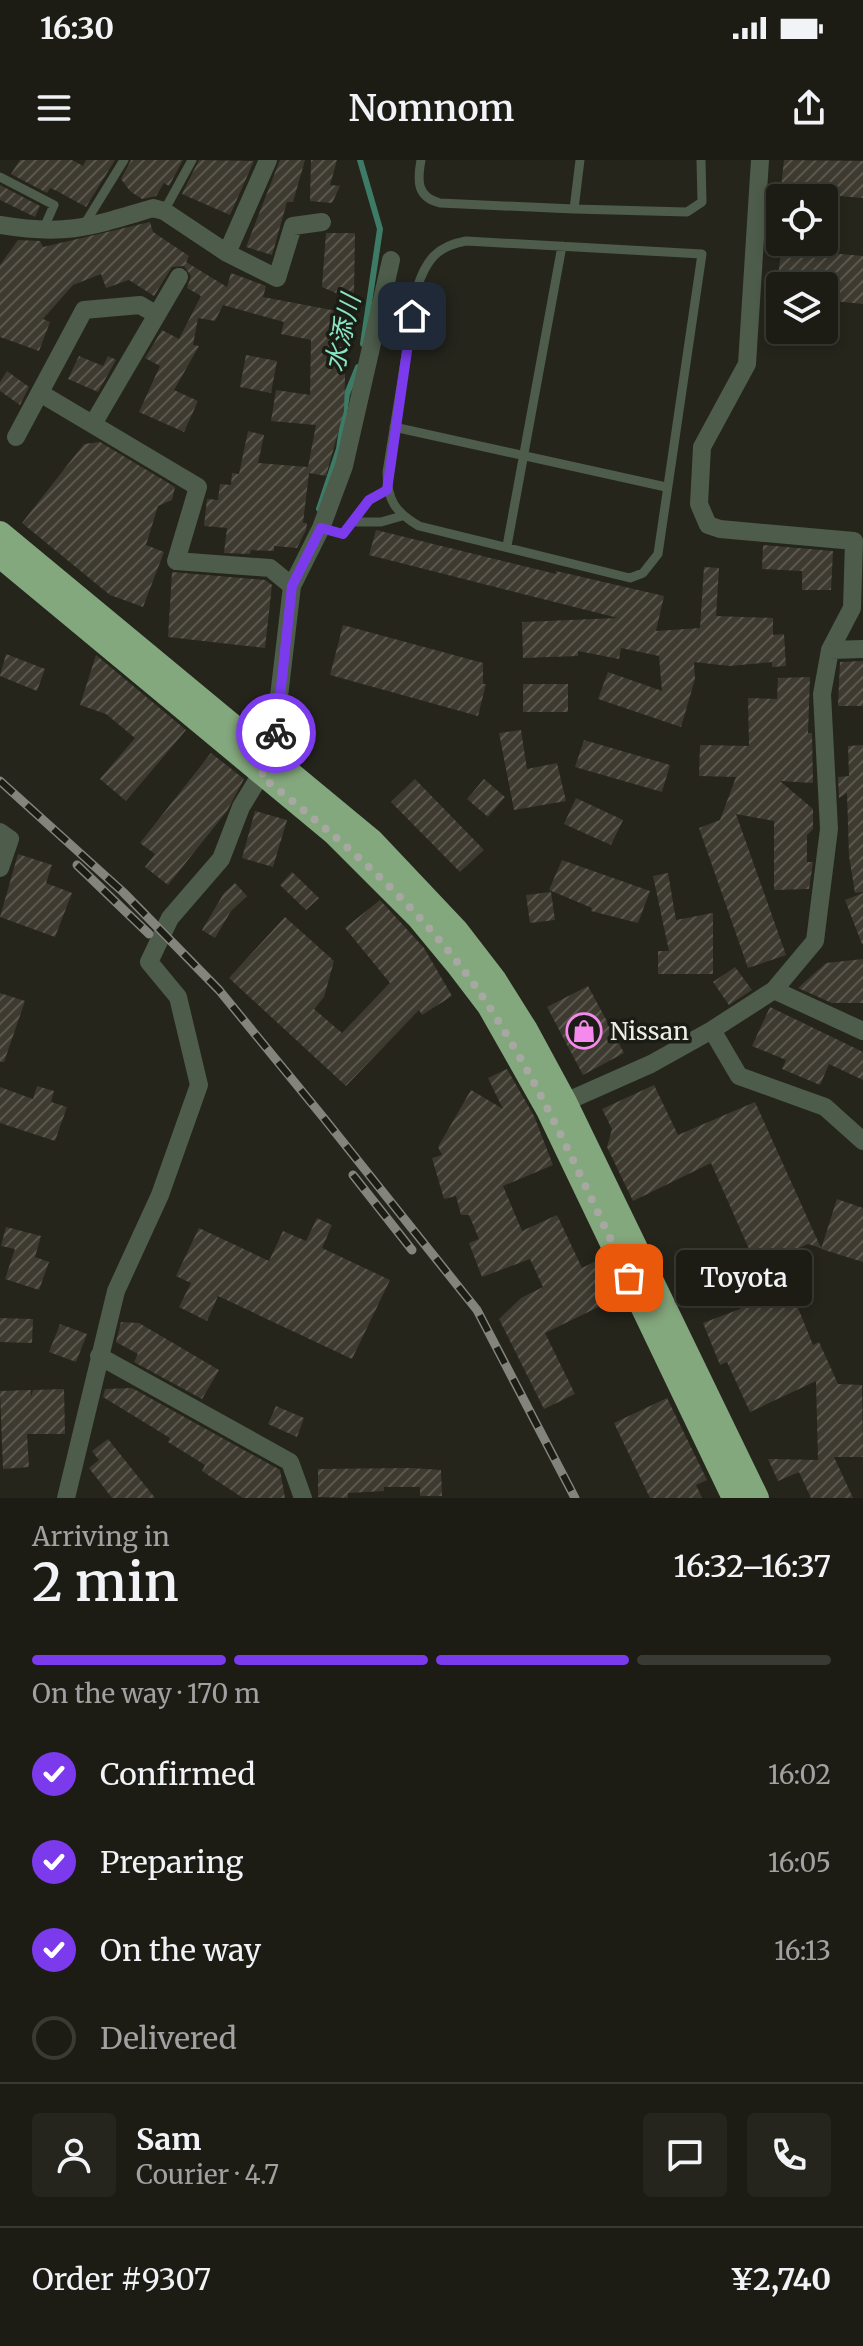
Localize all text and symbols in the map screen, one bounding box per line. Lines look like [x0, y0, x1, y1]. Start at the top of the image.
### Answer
text: 16:30 [40, 9, 114, 47]
icon: menu [32, 86, 76, 130]
text: Nomnom [348, 86, 515, 131]
icon: share [787, 86, 831, 130]
map controls [766, 184, 838, 344]
button: locate [766, 184, 838, 256]
button: layers [766, 272, 838, 344]
pin [378, 282, 446, 350]
water label: 水添川 [317, 288, 368, 375]
icon: home [390, 294, 434, 338]
courier [236, 693, 316, 773]
icon: bike [254, 711, 298, 755]
shop icon: Nissan [565, 1012, 603, 1050]
place label: Nissan [610, 1016, 689, 1047]
pin [595, 1244, 663, 1312]
callout: Toyota [677, 1250, 813, 1306]
icon: bag [607, 1256, 651, 1300]
text: Toyota [700, 1261, 788, 1294]
text: Arriving in [32, 1520, 170, 1553]
text: 16:32–16:37 [674, 1547, 831, 1585]
text: 2 min [32, 1550, 179, 1615]
text: On the way · 170 m [32, 1677, 260, 1710]
icon: check [32, 1752, 76, 1796]
text: Confirmed [100, 1755, 255, 1793]
text: 16:02 [768, 1758, 831, 1791]
icon: check [32, 1840, 76, 1884]
text: Preparing [100, 1843, 243, 1881]
text: 16:05 [768, 1846, 831, 1879]
icon: check [32, 1928, 76, 1972]
text: On the way [100, 1931, 261, 1969]
text: 16:13 [774, 1934, 831, 1967]
text: Delivered [100, 2019, 237, 2057]
button: person [32, 2113, 116, 2197]
button: chat [643, 2113, 727, 2197]
button: phone [747, 2113, 831, 2197]
text: Sam [136, 2120, 201, 2158]
text: Courier · 4.7 [136, 2158, 279, 2191]
text: Order #9307 [32, 2260, 211, 2298]
text: ¥2,740 [730, 2260, 831, 2298]

